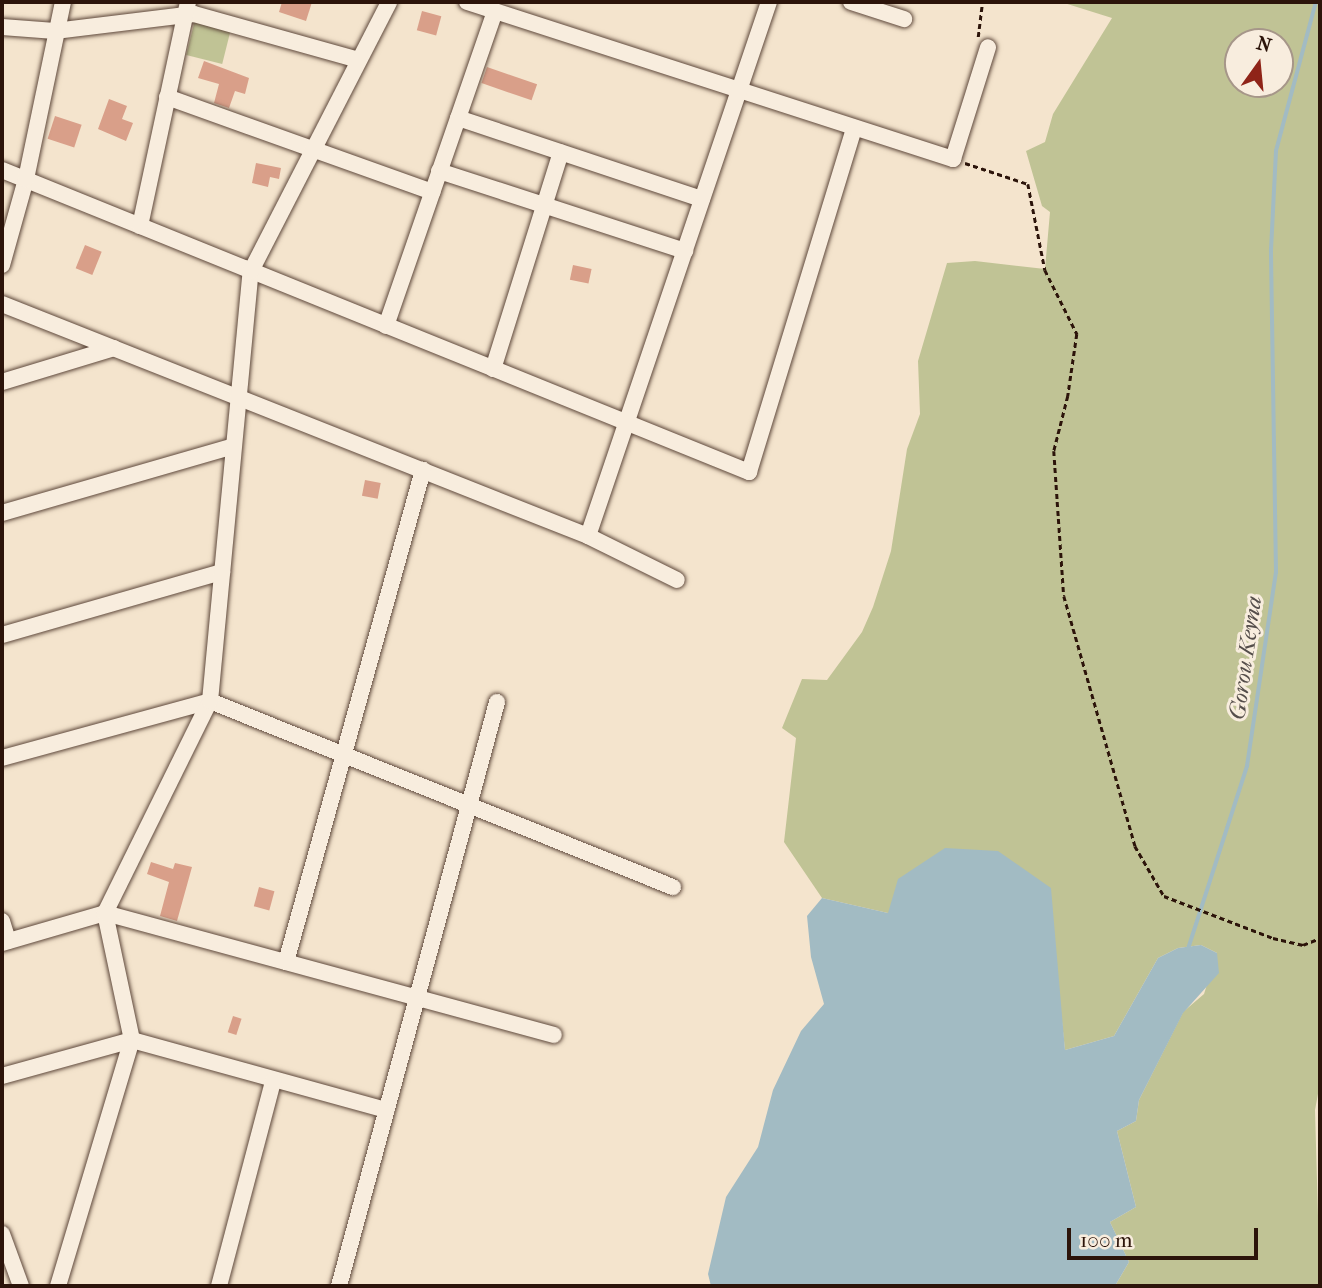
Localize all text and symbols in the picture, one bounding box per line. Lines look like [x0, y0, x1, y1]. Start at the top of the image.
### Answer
north arrow [1224, 28, 1294, 98]
text: N [1254, 32, 1274, 57]
water label: Gorou Keyna [1224, 594, 1268, 722]
scale bar [1070, 1214, 1261, 1258]
text: 100 m [1080, 1228, 1133, 1252]

